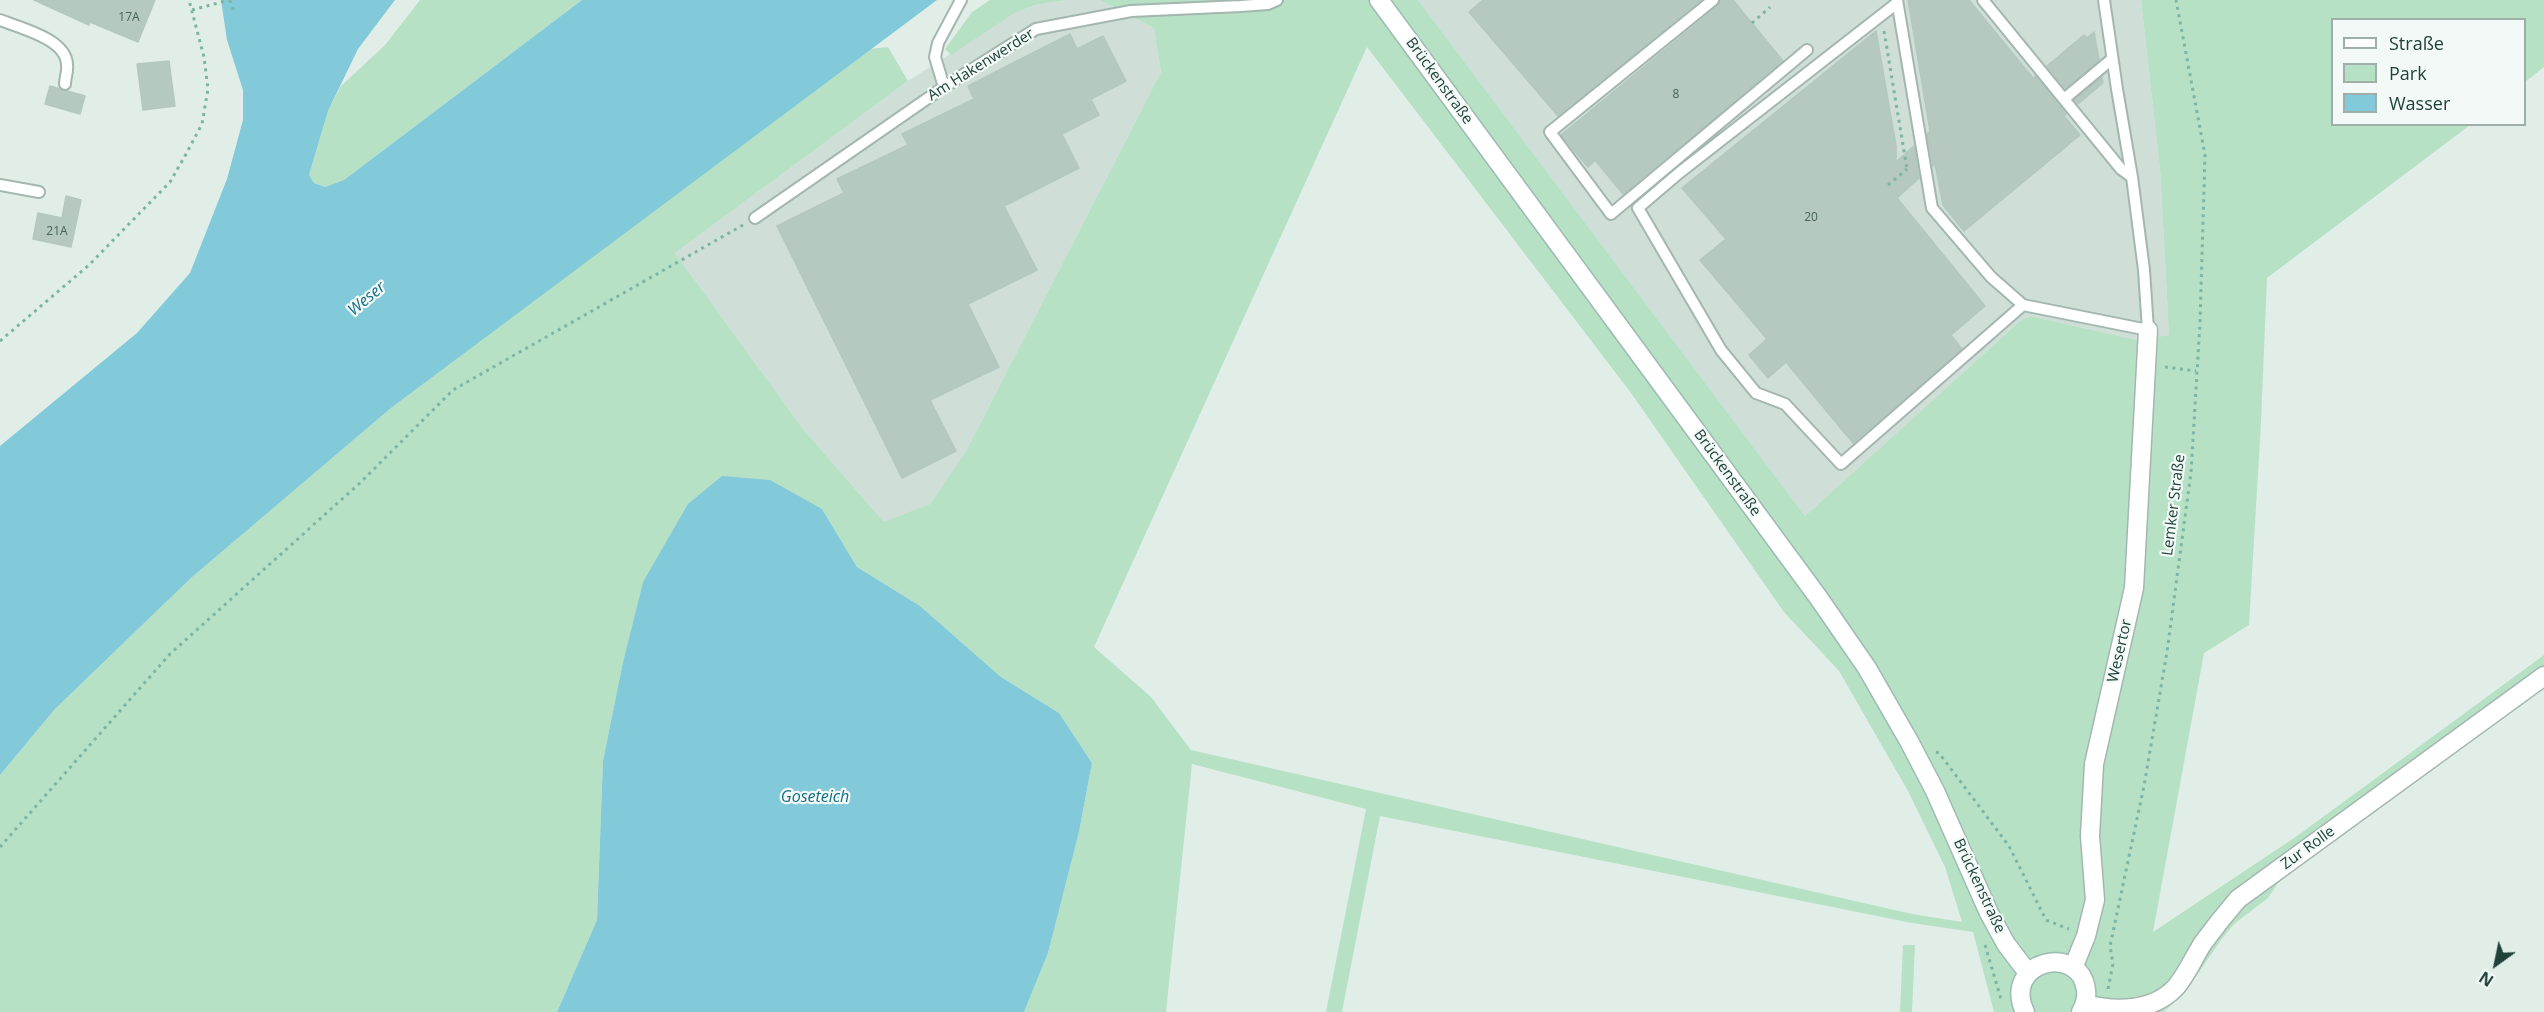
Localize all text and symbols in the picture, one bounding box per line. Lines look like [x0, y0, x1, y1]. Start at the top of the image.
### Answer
house number: 17A [118, 11, 140, 25]
legend [2331, 18, 2526, 126]
street label: Am Hakenwerder [924, 25, 1038, 105]
text: Straße [2389, 31, 2444, 55]
street label: Brückenstraße [1402, 34, 1476, 128]
text: Park [2389, 61, 2427, 85]
house number: 8 [1673, 88, 1679, 102]
text: Wasser [2389, 91, 2450, 115]
house number: 20 [1804, 211, 1818, 225]
house number: 21A [46, 225, 68, 239]
water label: Weser [344, 278, 390, 320]
street label: Brückenstraße [1690, 426, 1764, 520]
street label: Lemker Straße [2159, 453, 2189, 557]
street label: Wesertor [2104, 618, 2136, 684]
water label: Goseteich [781, 787, 849, 807]
street label: Zur Rolle [2278, 822, 2338, 874]
street label: Brückenstraße [1949, 836, 2009, 936]
north arrow [2466, 934, 2526, 994]
text: N [2475, 966, 2498, 992]

